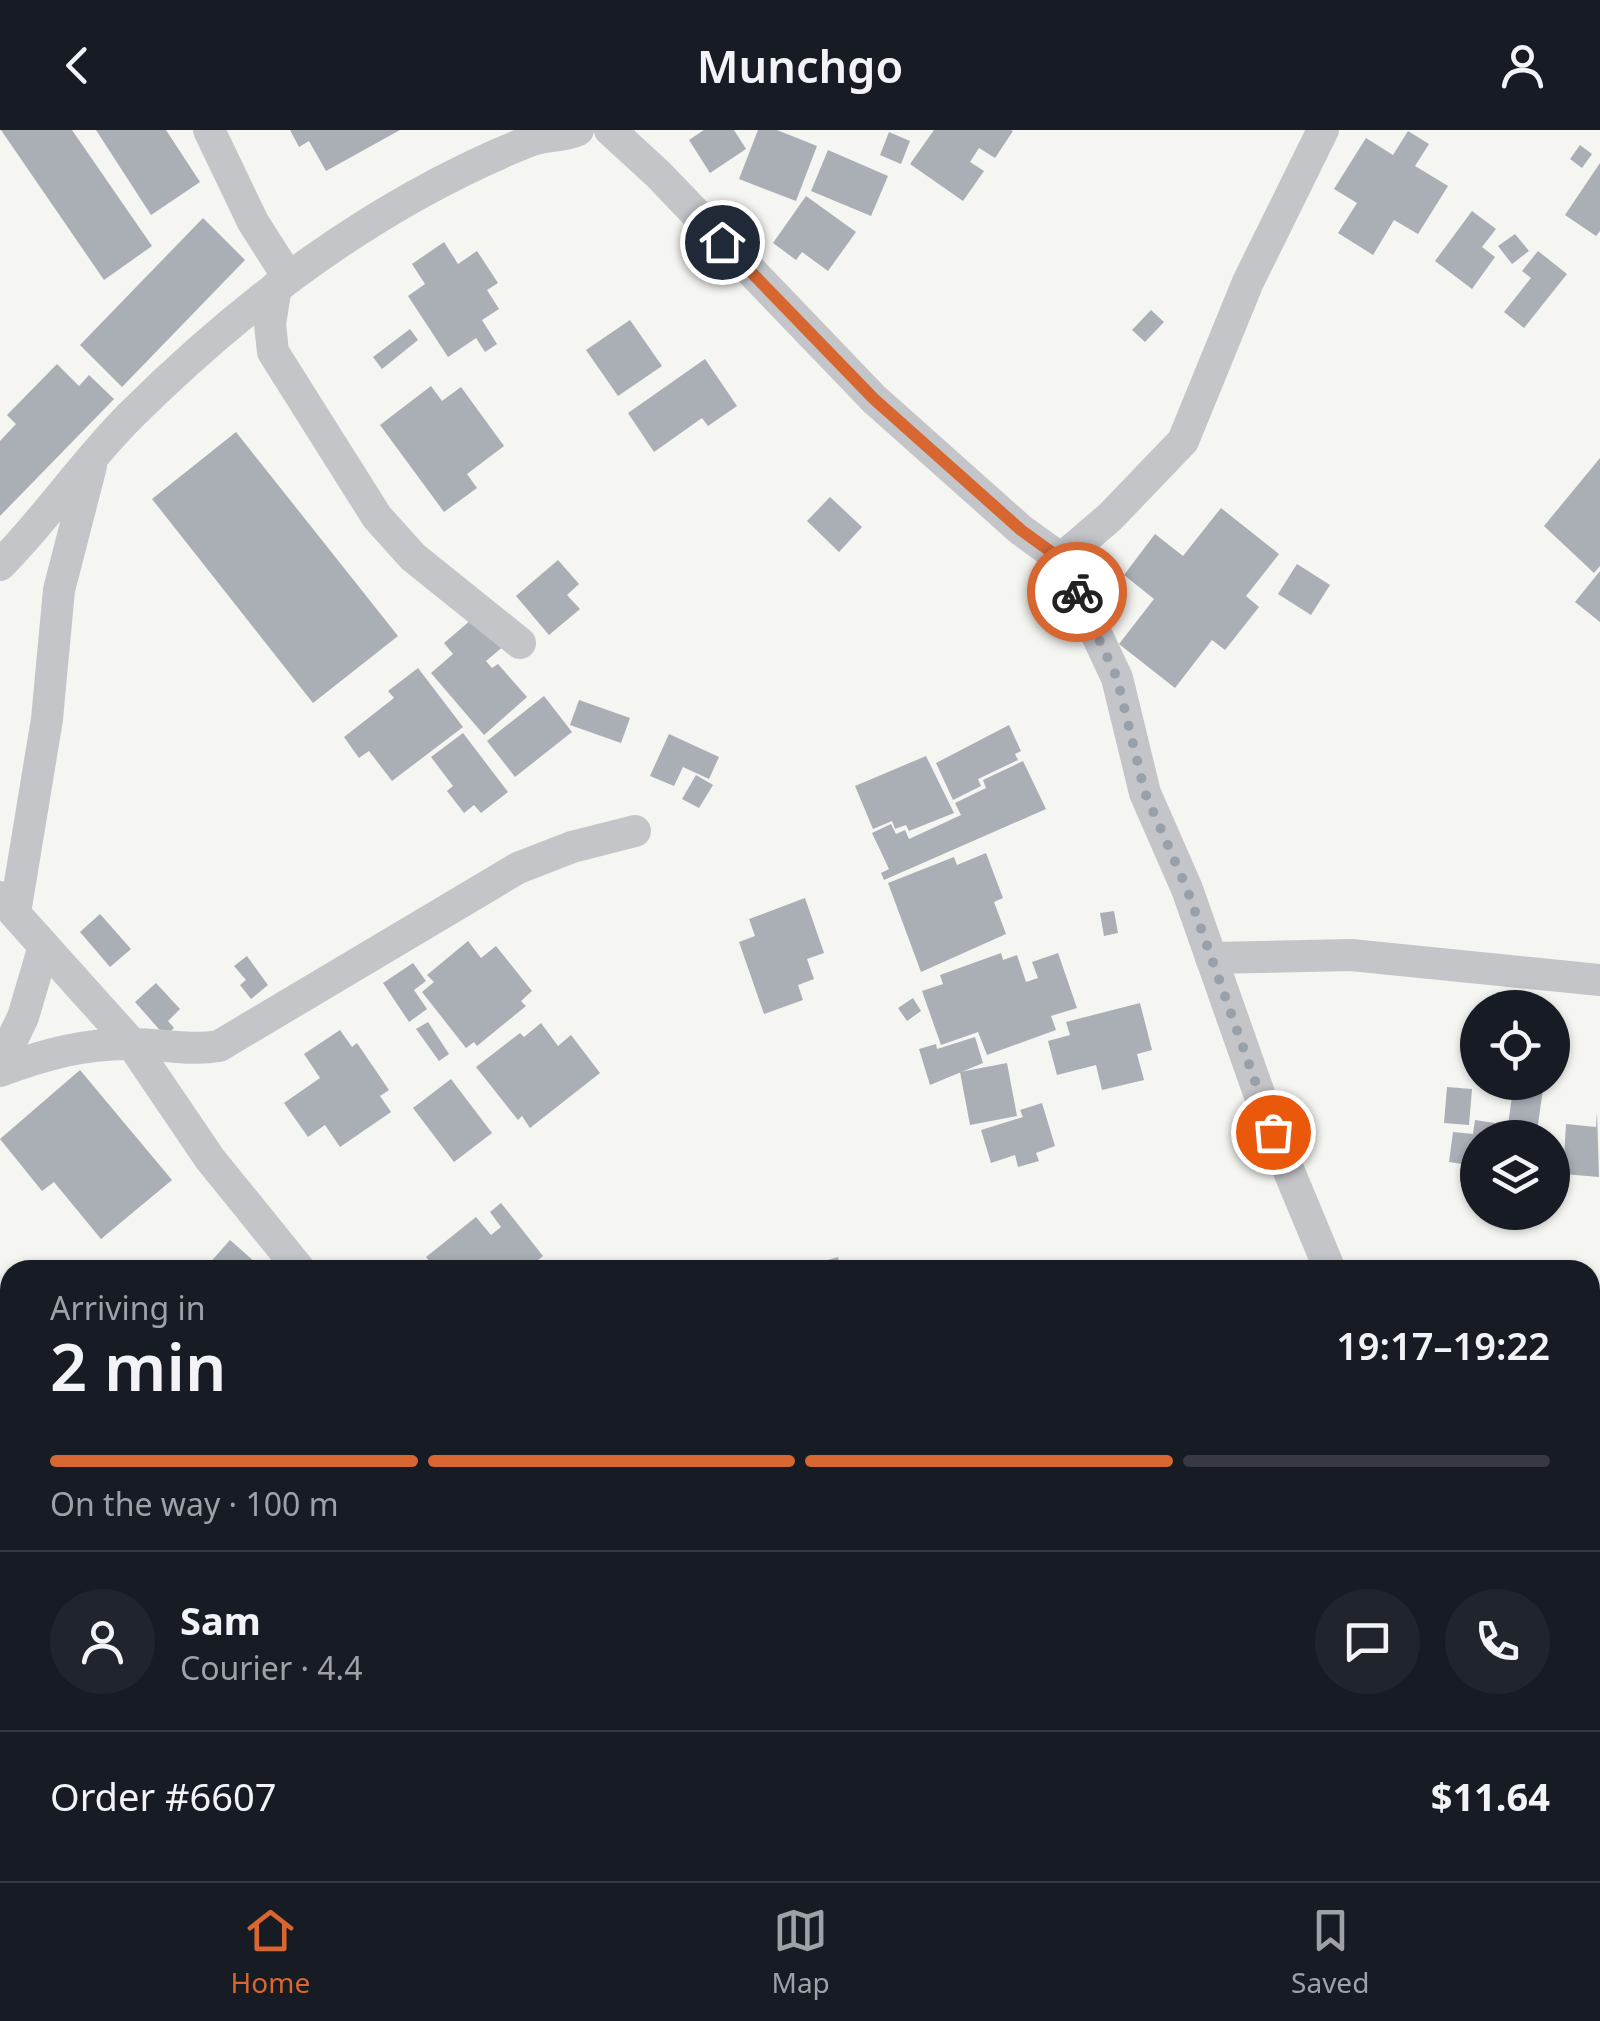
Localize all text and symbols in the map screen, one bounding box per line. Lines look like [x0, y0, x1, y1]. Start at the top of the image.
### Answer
text: Munchgo [697, 35, 903, 96]
icon: back [50, 38, 105, 93]
icon: person [1495, 38, 1550, 93]
pin [680, 200, 765, 285]
icon: home [695, 215, 750, 270]
courier [1027, 542, 1127, 642]
icon: bike [1050, 565, 1105, 620]
map controls [1460, 990, 1570, 1230]
button: locate [1460, 990, 1570, 1100]
pin [1231, 1090, 1316, 1175]
icon: bag [1246, 1105, 1301, 1160]
button: layers [1460, 1120, 1570, 1230]
text: Arriving in [50, 1286, 205, 1329]
text: 19:17–19:22 [1336, 1319, 1550, 1371]
text: 2 min [50, 1322, 226, 1410]
text: On the way · 100 m [50, 1482, 339, 1525]
button: person [50, 1589, 155, 1694]
button: chat [1315, 1589, 1420, 1694]
button: phone [1445, 1589, 1550, 1694]
text: Sam [180, 1594, 261, 1646]
text: Courier · 4.4 [180, 1646, 363, 1689]
text: Order #6607 [50, 1770, 276, 1822]
text: $11.64 [1431, 1770, 1550, 1822]
tab: Home [231, 1903, 310, 2001]
tab: Map [772, 1903, 830, 2001]
tab: Saved [1291, 1903, 1369, 2001]

